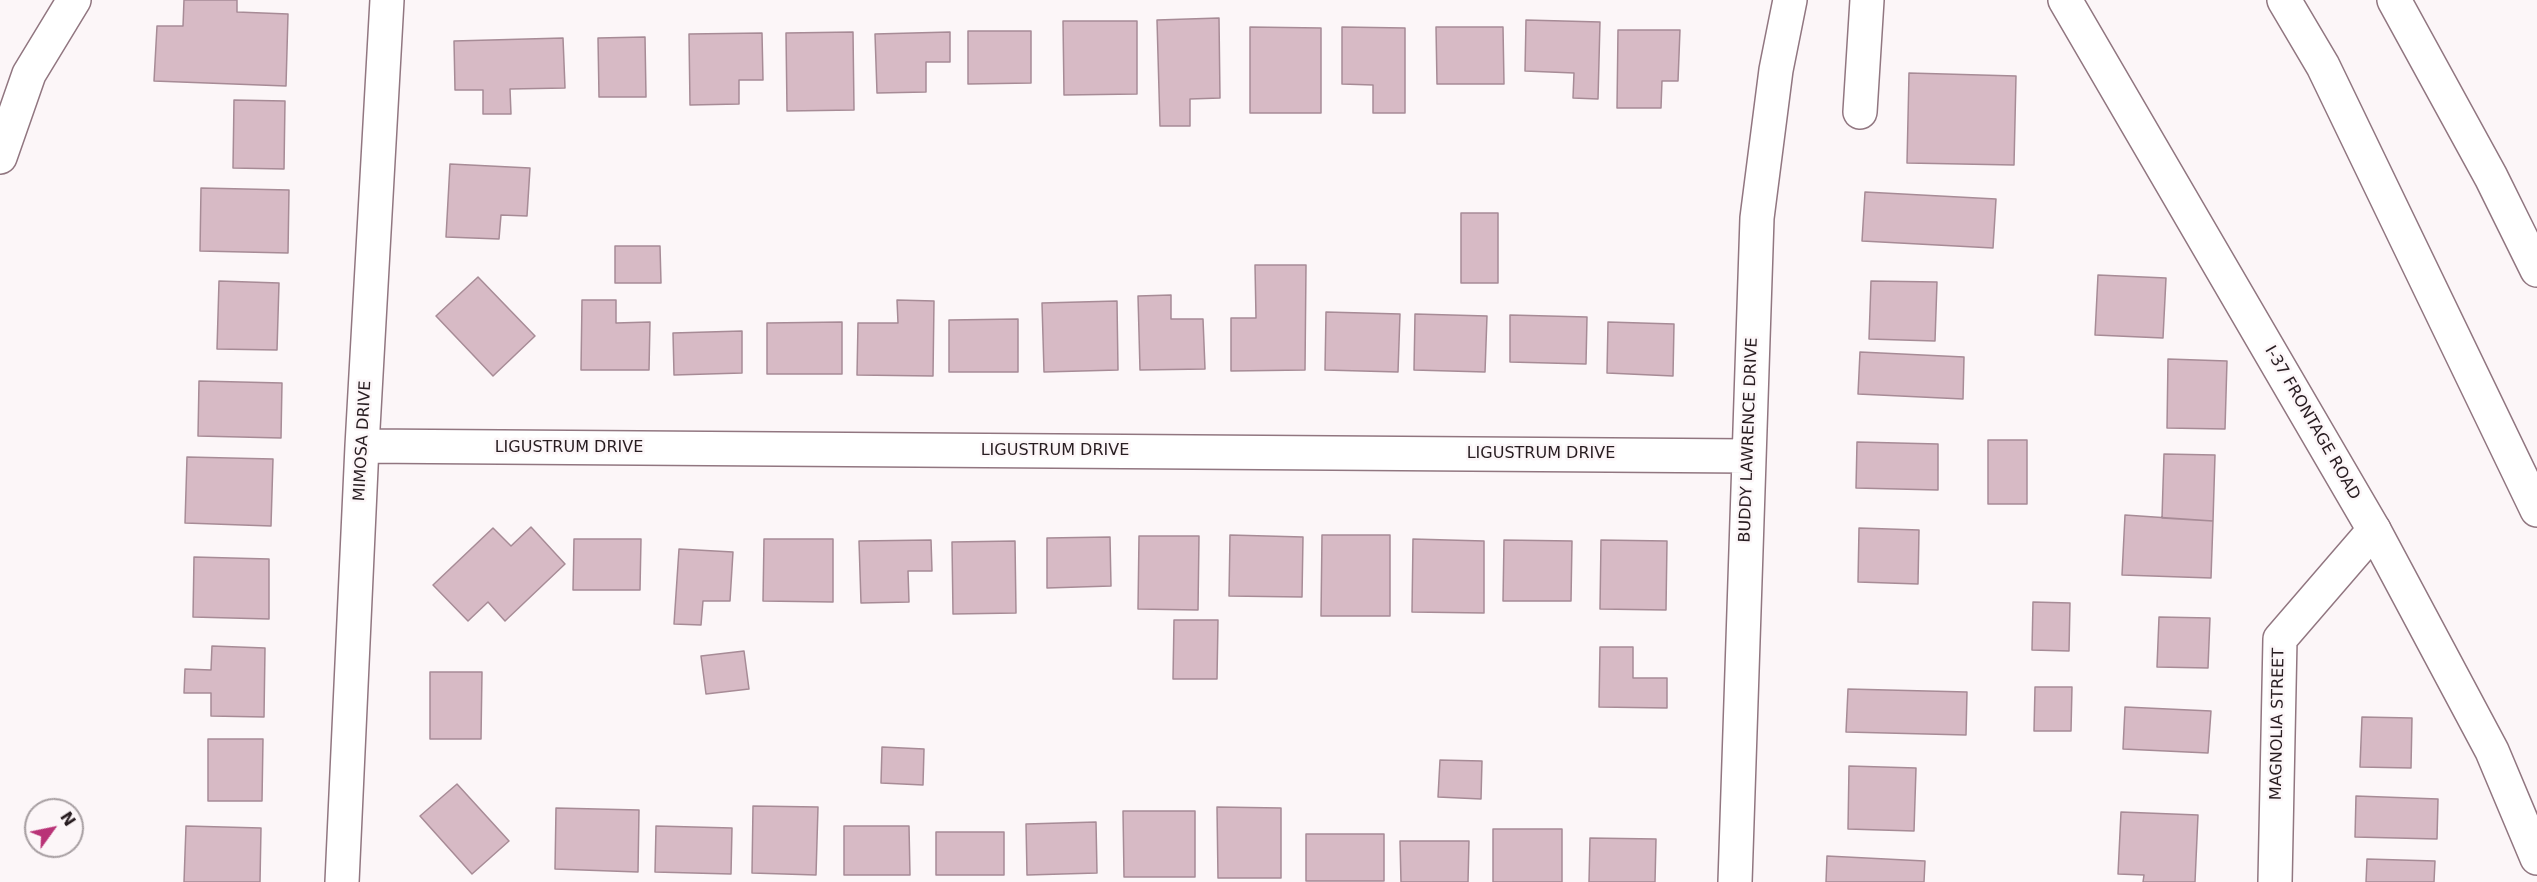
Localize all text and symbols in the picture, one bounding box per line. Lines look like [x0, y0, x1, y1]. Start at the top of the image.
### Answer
street label: BUDDY LAWRENCE DRIVE [1736, 337, 1762, 543]
street label: I-37 FRONTAGE ROAD [2260, 343, 2364, 503]
street label: MIMOSA DRIVE [350, 380, 376, 502]
street label: LIGUSTRUM DRIVE [495, 438, 643, 458]
street label: LIGUSTRUM DRIVE [981, 441, 1129, 461]
street label: LIGUSTRUM DRIVE [1467, 444, 1615, 464]
street label: MAGNOLIA STREET [2267, 648, 2289, 800]
north arrow [24, 798, 84, 858]
text: N [56, 808, 79, 830]

